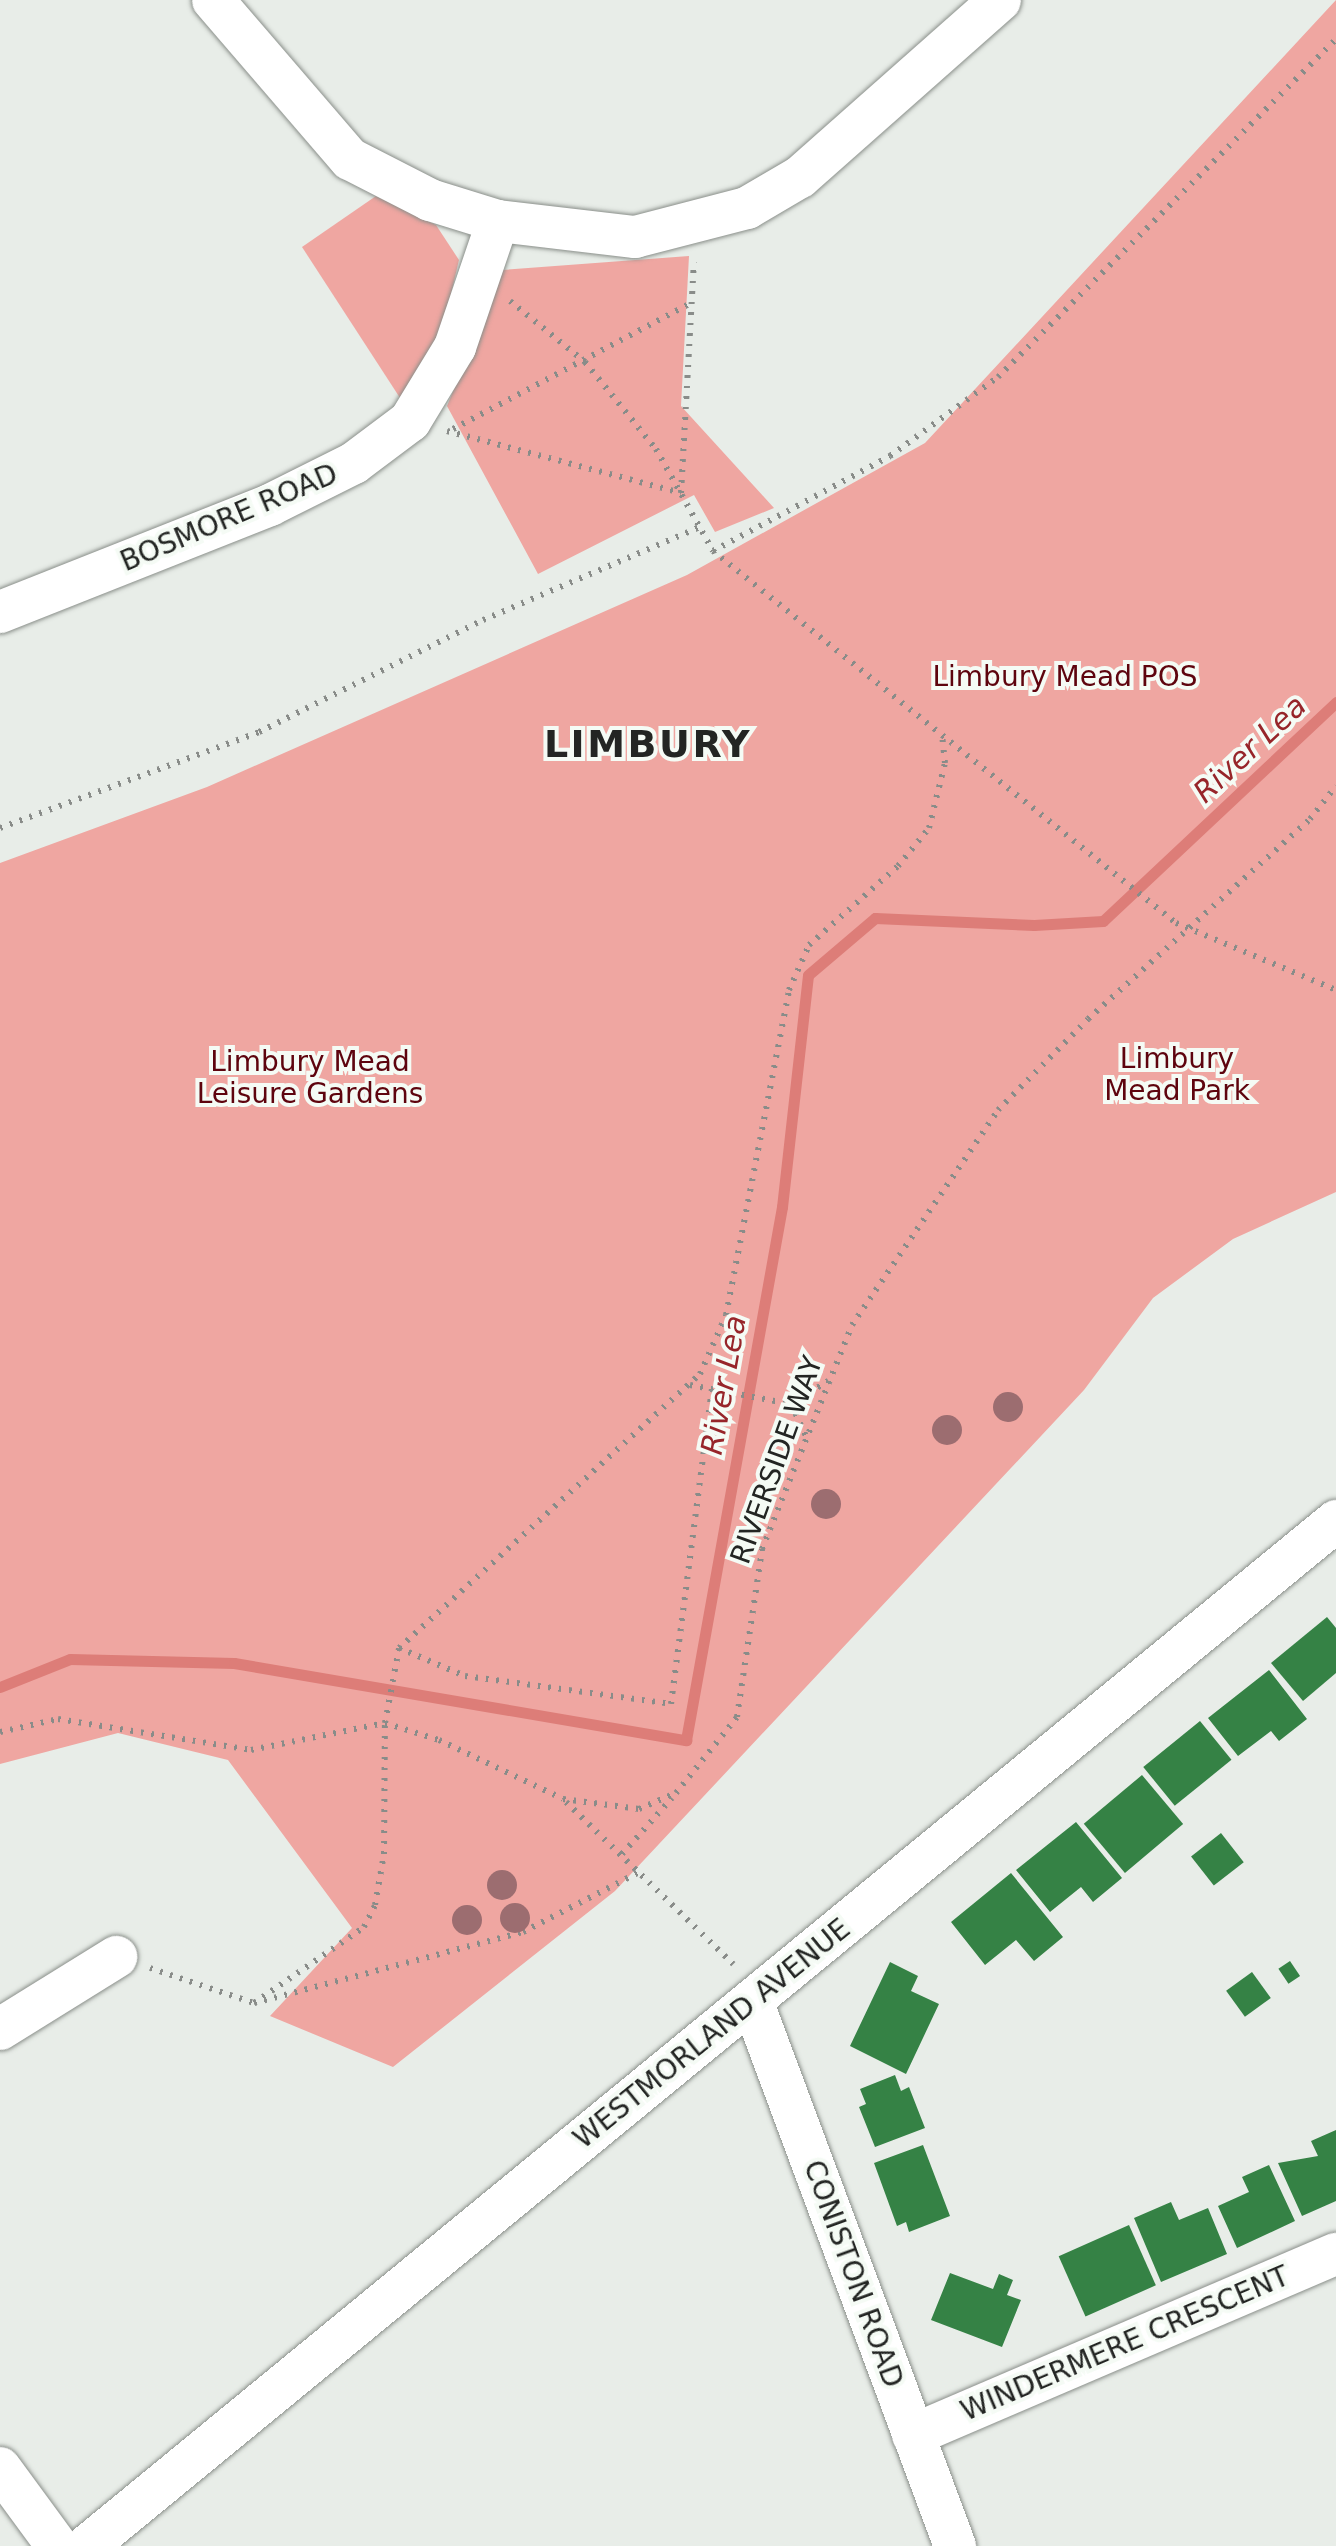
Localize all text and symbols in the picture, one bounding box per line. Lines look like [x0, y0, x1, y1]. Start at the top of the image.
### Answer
street label: BOSMORE ROAD [115, 457, 343, 579]
park label: Limbury Mead POS [932, 660, 1198, 694]
water label: River Lea [1186, 688, 1314, 810]
district label: LIMBURY [544, 722, 752, 768]
park label: Limbury Mead Park [1104, 1042, 1250, 1108]
park label: Limbury Mead Leisure Gardens [197, 1045, 423, 1111]
water label: River Lea [694, 1313, 754, 1457]
street label: RIVERSIDE WAY [724, 1352, 830, 1568]
street label: WESTMORLAND AVENUE [567, 1912, 857, 2156]
street label: CONISTON ROAD [796, 2156, 910, 2392]
street label: WINDERMERE CRESCENT [956, 2260, 1294, 2428]

